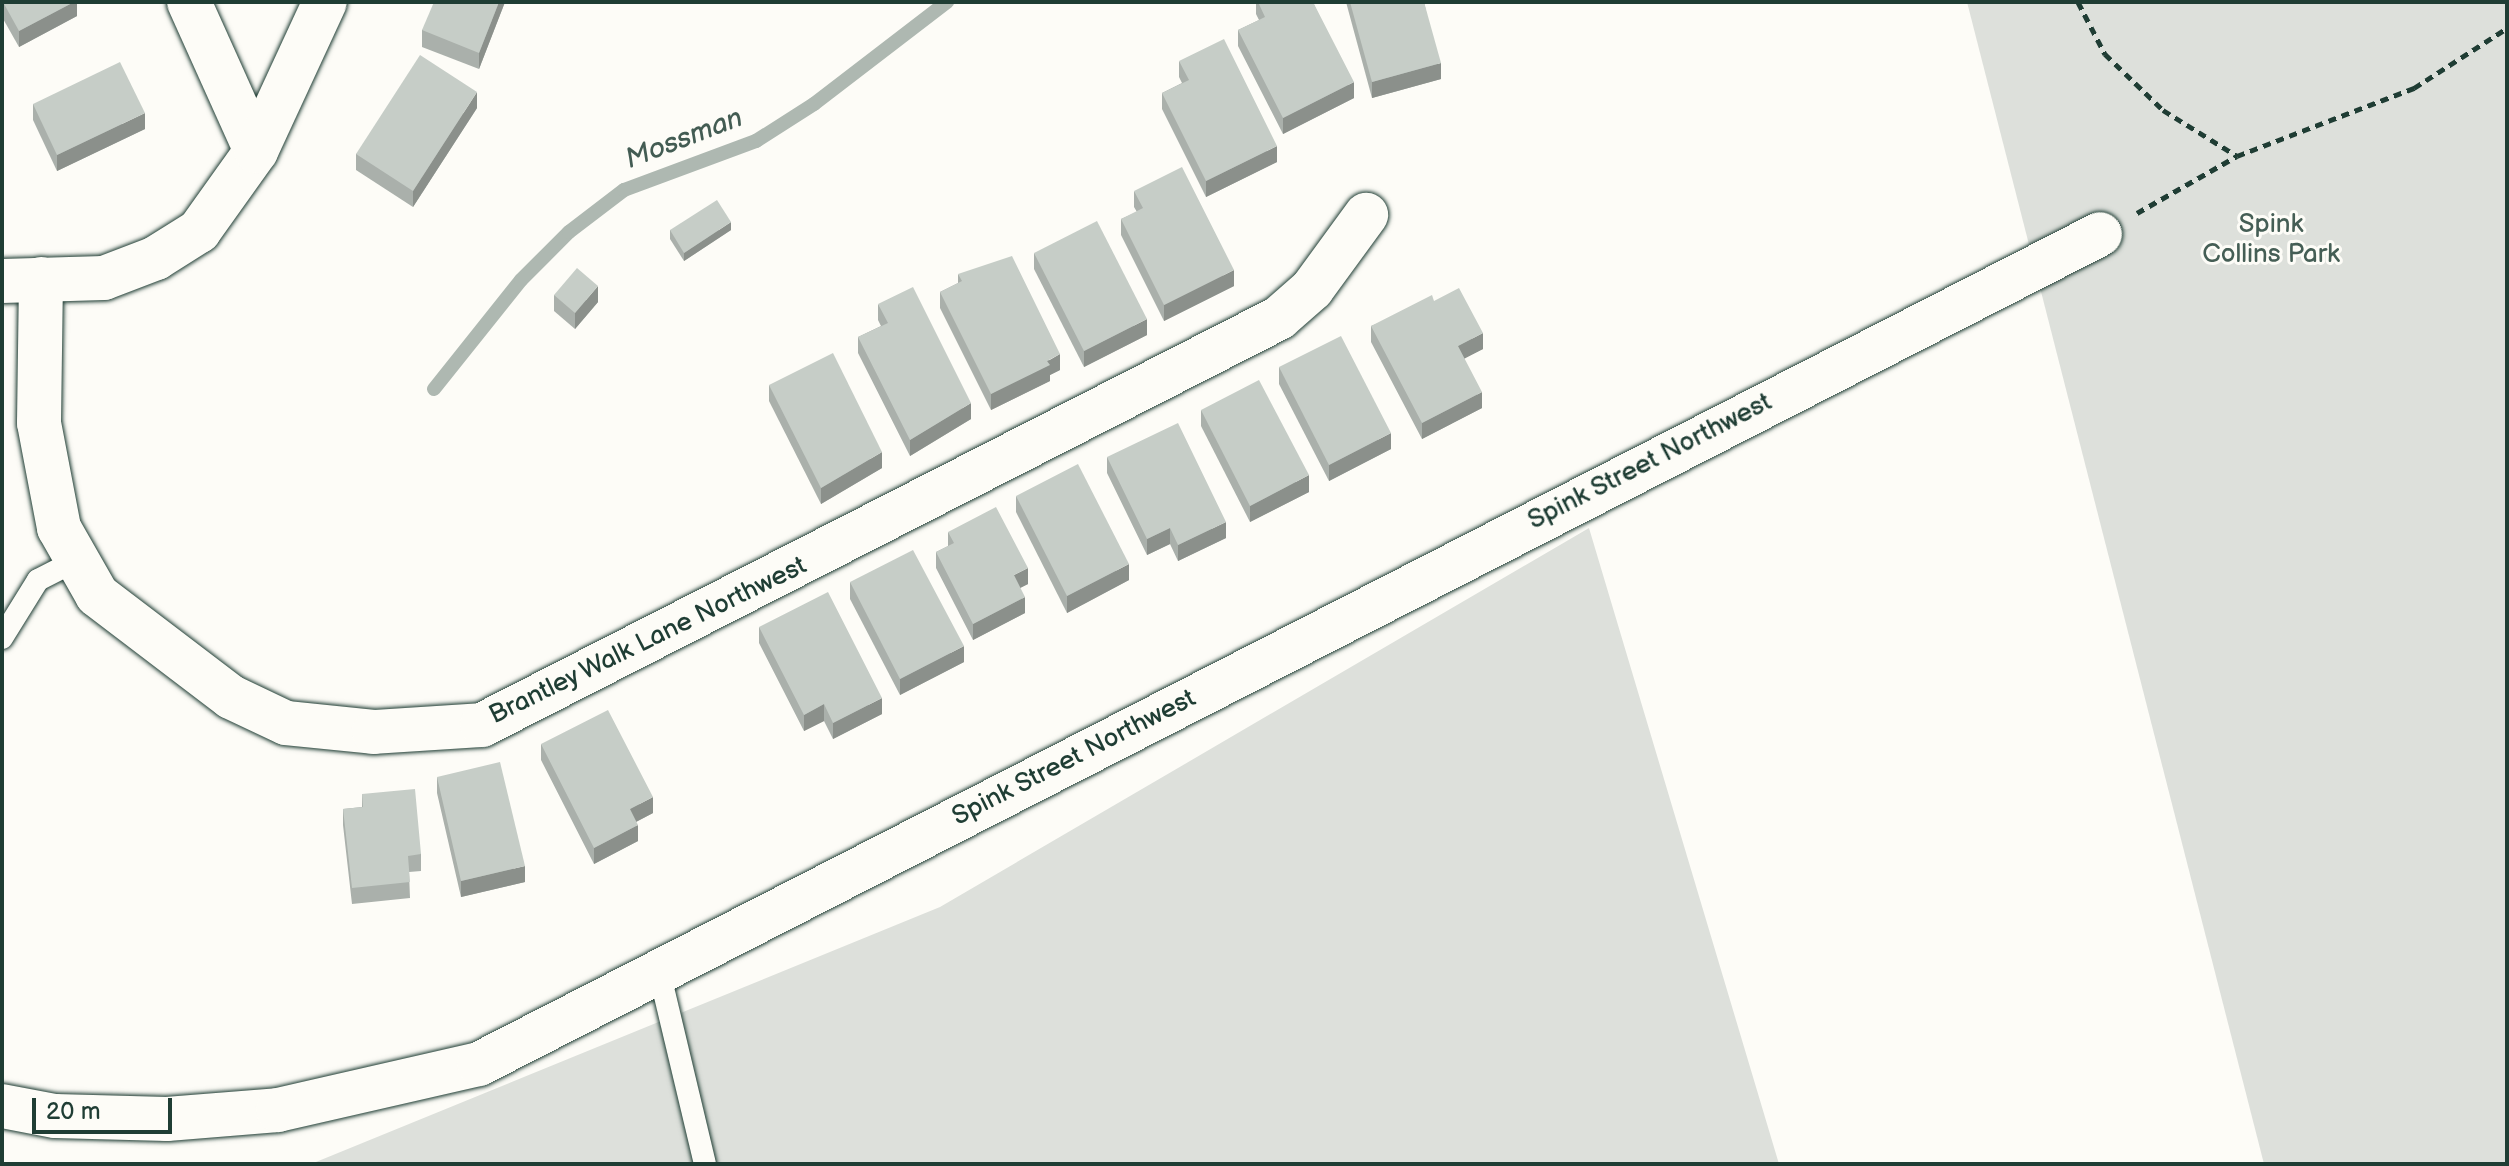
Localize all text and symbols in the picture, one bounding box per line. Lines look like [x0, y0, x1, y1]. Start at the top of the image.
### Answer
water label: Mossman [621, 101, 747, 177]
park label: Spink Collins Park [2202, 209, 2340, 270]
street label: Spink Street Northwest [1523, 387, 1777, 537]
street label: Brantley Walk Lane Northwest [483, 550, 813, 732]
street label: Spink Street Northwest [947, 683, 1201, 833]
scale bar [36, 1082, 176, 1132]
text: 20 m [46, 1097, 101, 1126]

